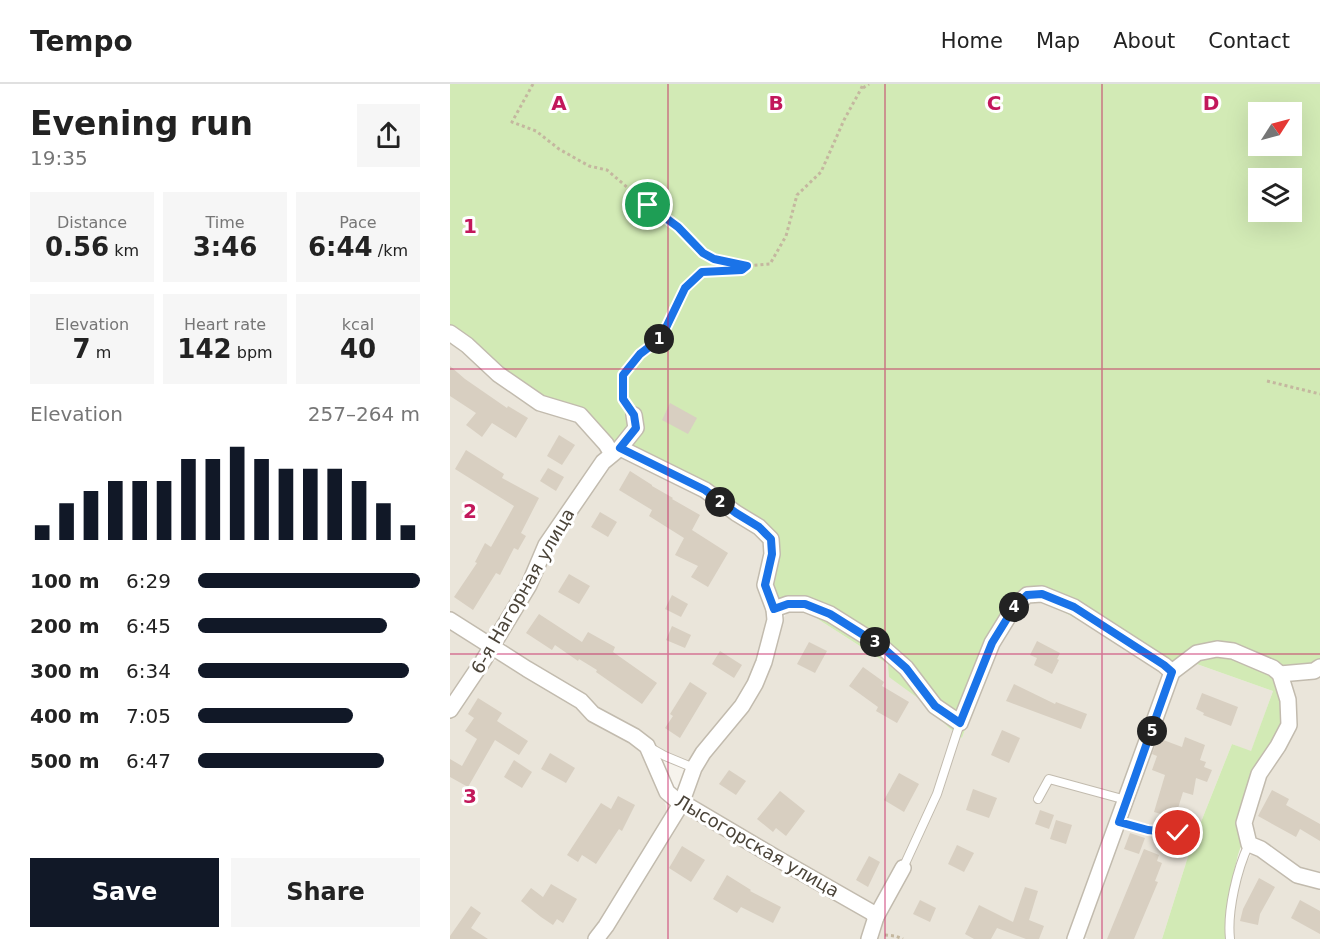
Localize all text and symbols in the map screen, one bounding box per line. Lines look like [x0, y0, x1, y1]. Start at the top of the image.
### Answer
text: Tempo [30, 25, 133, 58]
text: Home [941, 29, 1003, 53]
text: Map [1036, 29, 1080, 53]
text: About [1113, 29, 1175, 53]
text: Contact [1208, 29, 1290, 53]
text: A [551, 91, 567, 115]
text: B [768, 91, 784, 115]
text: C [987, 91, 1001, 115]
text: D [1203, 91, 1219, 115]
north arrow [1248, 102, 1302, 156]
map controls [1248, 102, 1302, 222]
text: Evening run [30, 104, 253, 143]
button: share [357, 104, 420, 167]
text: 19:35 [30, 146, 88, 170]
button: layers [1248, 168, 1302, 222]
pin [622, 179, 673, 230]
icon: arrive [631, 188, 664, 221]
text: Distance [57, 213, 127, 232]
text: Time [205, 213, 245, 232]
text: Pace [339, 213, 377, 232]
text: 1 [463, 214, 477, 238]
text: 0.56 [45, 232, 109, 262]
text: 3:46 [193, 232, 257, 262]
text: 6:44 [308, 232, 373, 262]
text: km [109, 241, 139, 260]
text: /km [373, 241, 408, 260]
text: Elevation [55, 315, 129, 334]
text: Heart rate [184, 315, 266, 334]
text: kcal [342, 315, 374, 334]
pin: 1 [644, 324, 674, 354]
text: 1 [653, 329, 665, 348]
text: 7 [73, 334, 91, 364]
text: 142 [177, 334, 232, 364]
text: 40 [340, 334, 376, 364]
text: m [91, 343, 111, 362]
text: bpm [232, 343, 273, 362]
text: Elevation [30, 402, 123, 426]
text: 257–264 m [308, 402, 420, 426]
pin: 2 [705, 487, 735, 517]
text: 2 [714, 492, 726, 511]
text: 2 [463, 499, 477, 523]
street label: 6-я Нагорная улица [467, 504, 579, 677]
text: 100 m [30, 569, 100, 593]
text: 6:29 [126, 569, 171, 593]
pin: 4 [999, 592, 1029, 622]
text: 4 [1008, 597, 1020, 616]
text: 200 m [30, 614, 100, 638]
text: 6:45 [126, 614, 171, 638]
pin: 3 [860, 627, 890, 657]
text: 3 [869, 632, 881, 651]
text: 300 m [30, 659, 100, 683]
text: 6:34 [126, 659, 171, 683]
text: 400 m [30, 704, 100, 728]
text: 7:05 [126, 704, 171, 728]
pin: 5 [1137, 716, 1167, 746]
text: 5 [1146, 721, 1158, 740]
text: 500 m [30, 749, 100, 773]
text: 6:47 [126, 749, 171, 773]
text: 3 [463, 784, 477, 808]
street label: Лысогорская улица [671, 790, 843, 901]
pin [1152, 807, 1203, 858]
icon: check [1161, 816, 1194, 849]
button: Save [30, 858, 219, 927]
button: Share [231, 858, 420, 927]

